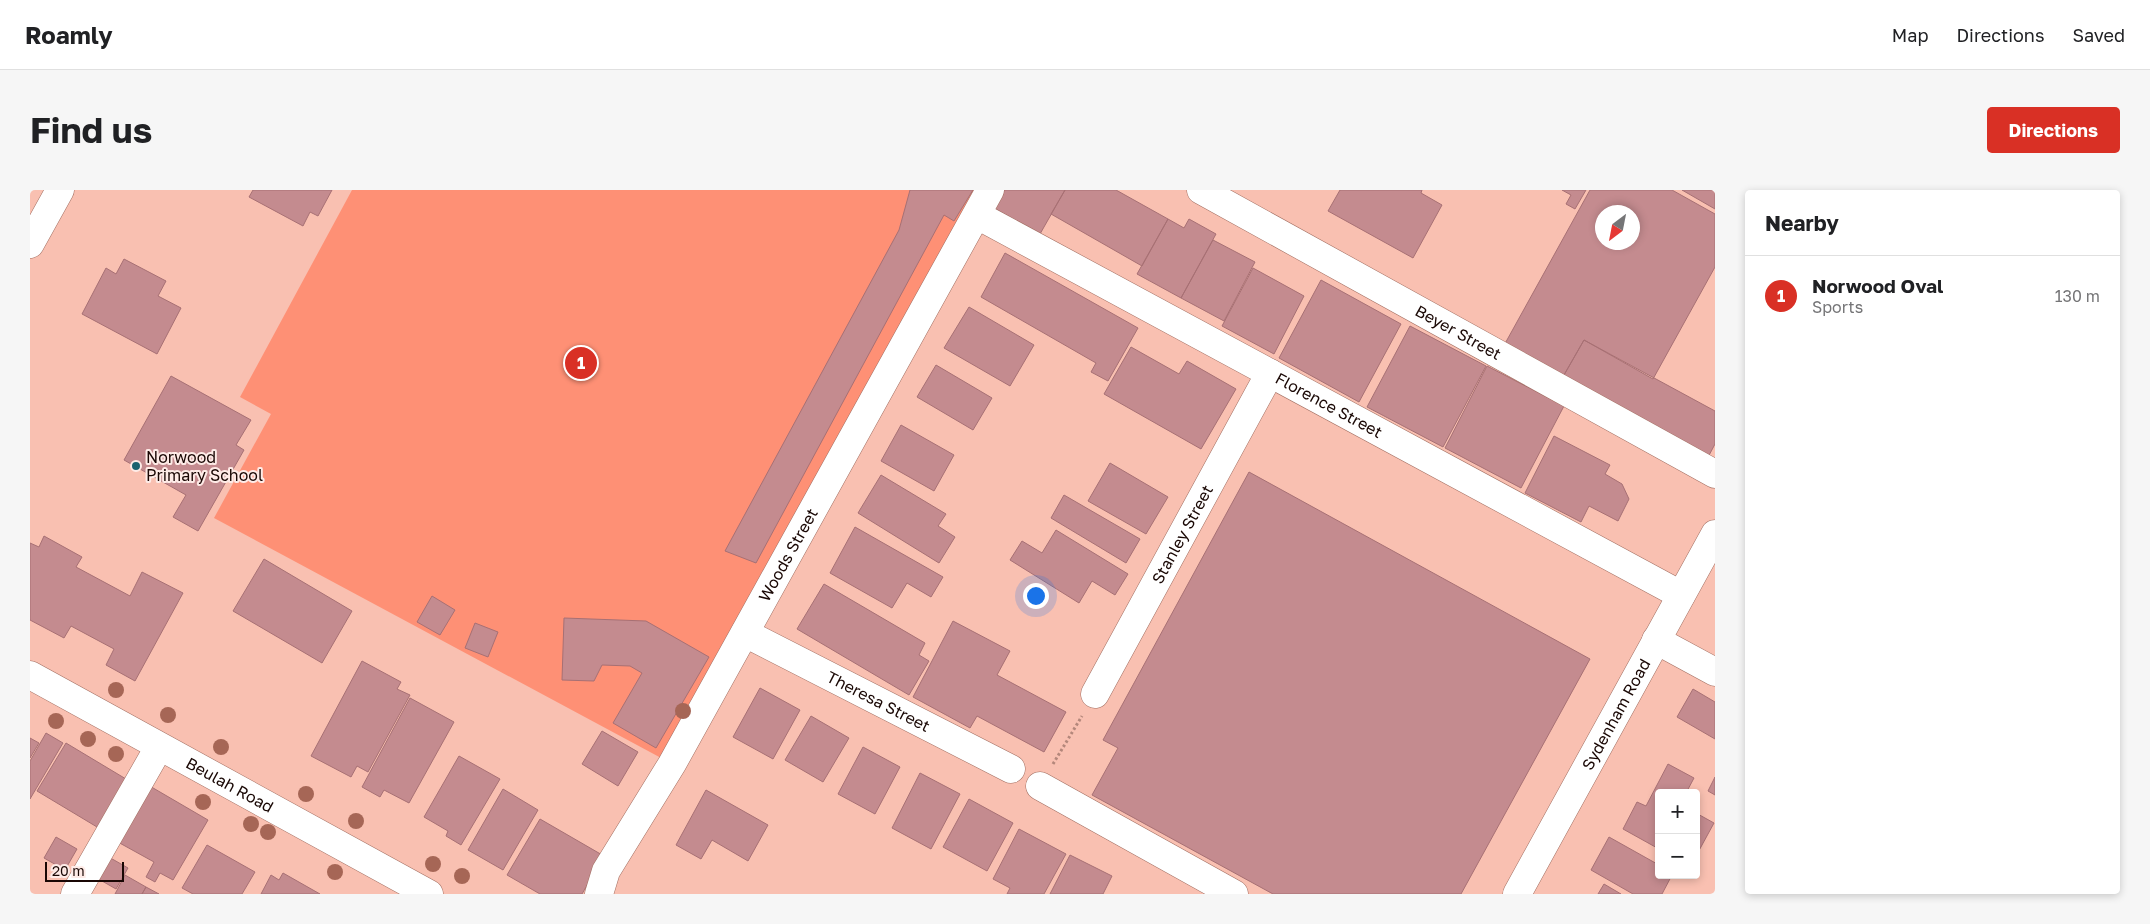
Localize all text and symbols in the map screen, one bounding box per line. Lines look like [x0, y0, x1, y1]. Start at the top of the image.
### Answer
text: Roamly [25, 20, 113, 49]
text: Map [1892, 24, 1928, 46]
text: Directions [1956, 24, 2044, 46]
text: Saved [2072, 24, 2125, 46]
button: Directions [1987, 107, 2120, 153]
text: Find us [30, 109, 152, 151]
north arrow [1595, 205, 1640, 250]
text: Nearby [1765, 210, 1839, 236]
text: Norwood Oval [1812, 274, 1943, 297]
text: 1 [1777, 286, 1785, 306]
text: 130 m [2055, 286, 2100, 306]
text: Sports [1812, 297, 1863, 317]
street label: Beyer Street [1412, 300, 1505, 364]
pin: 1 [565, 344, 597, 382]
street label: Florence Street [1272, 368, 1386, 442]
place label: Norwood Primary School [146, 447, 263, 485]
marker: Norwood Primary School [130, 460, 142, 472]
street label: Stanley Street [1147, 481, 1217, 587]
street label: Woods Street [754, 505, 822, 605]
your location [1023, 583, 1049, 609]
street label: Sydenham Road [1577, 655, 1654, 774]
street label: Theresa Street [824, 667, 934, 736]
street label: Beulah Road [183, 753, 277, 817]
map controls [1655, 789, 1700, 879]
button: + [1655, 789, 1700, 834]
button: − [1655, 834, 1700, 879]
scale bar [45, 859, 124, 882]
text: 20 m [52, 862, 85, 879]

